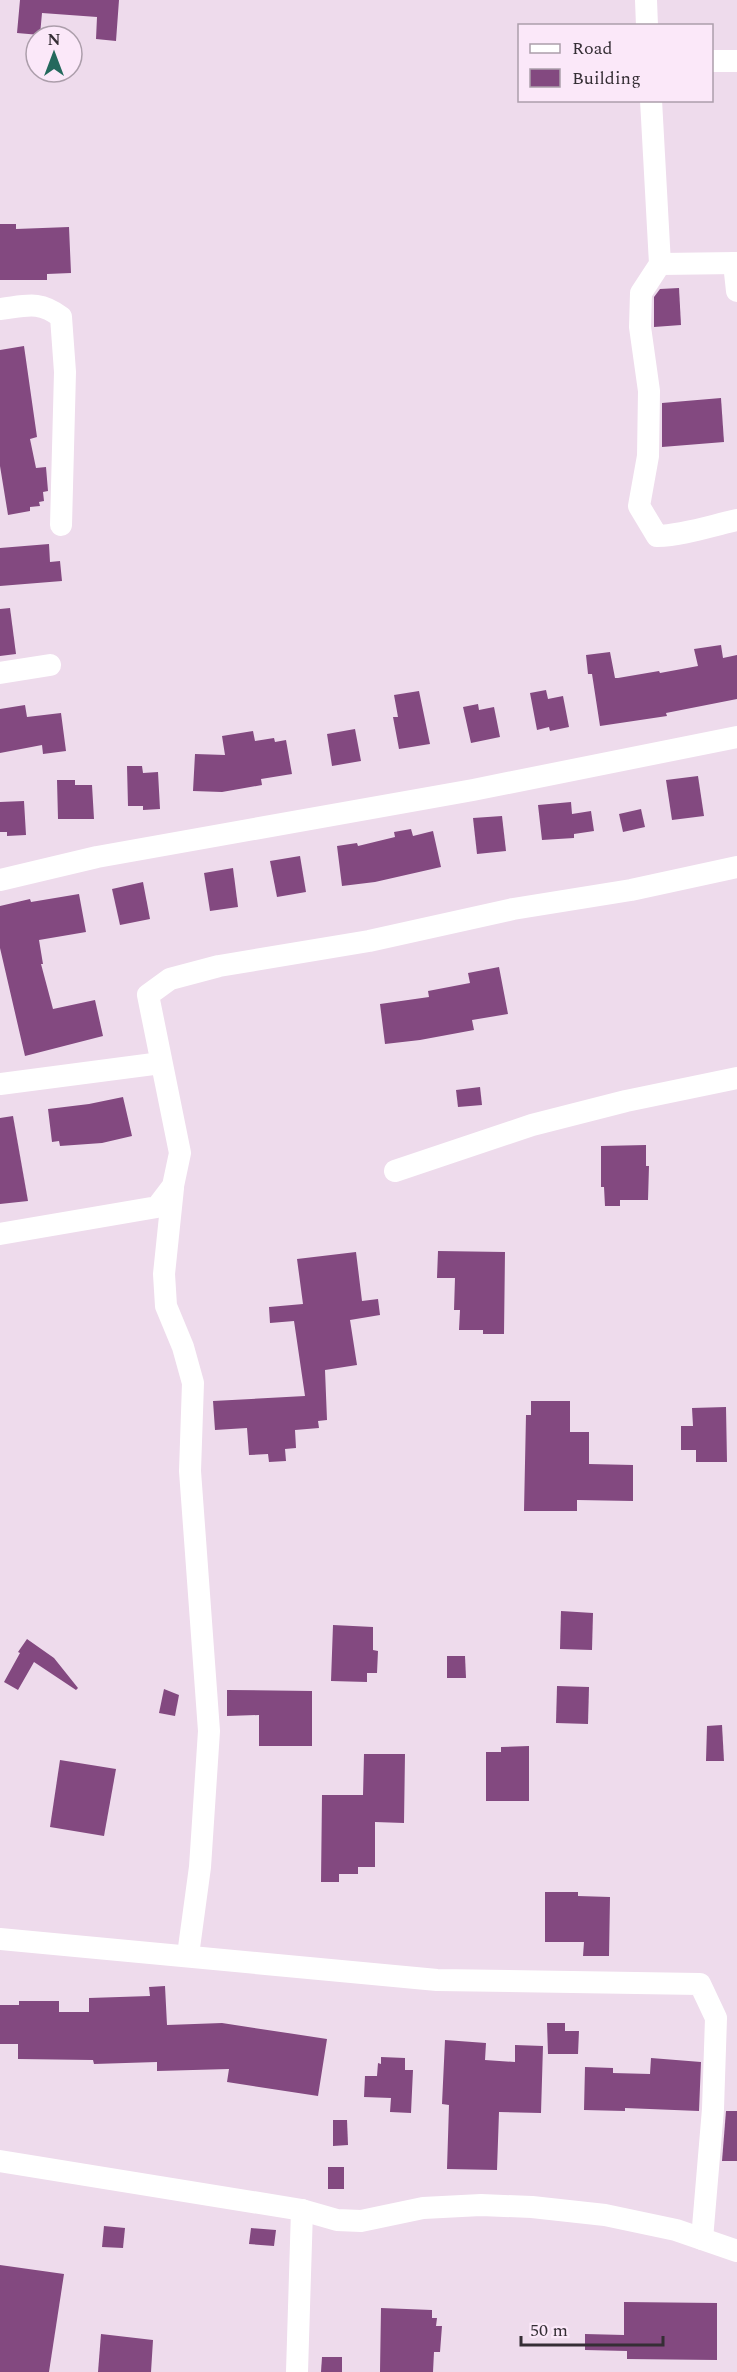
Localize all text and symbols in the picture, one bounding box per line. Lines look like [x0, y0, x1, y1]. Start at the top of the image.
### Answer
north arrow [24, 24, 84, 84]
legend [518, 24, 713, 102]
text: N [47, 28, 61, 52]
text: Road [572, 35, 613, 62]
text: Building [572, 65, 641, 92]
scale bar [521, 2309, 664, 2347]
text: 50 m [530, 2317, 568, 2344]

